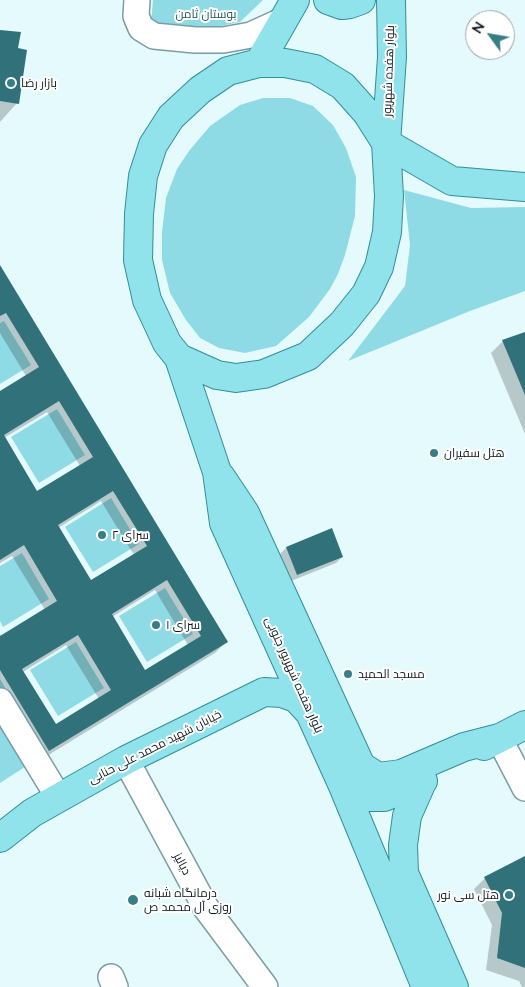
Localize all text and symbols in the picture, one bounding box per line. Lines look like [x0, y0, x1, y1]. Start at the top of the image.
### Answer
park label: بوستان ثامن [175, 7, 237, 21]
north arrow [465, 10, 515, 60]
text: N [468, 18, 489, 37]
street label: بلوار هفده شهریور [380, 25, 398, 117]
place label: بازار رضا [21, 76, 57, 90]
marker: بازار رضا [5, 77, 17, 89]
place label: هتل سفیران [444, 446, 505, 460]
marker: هتل سفیران [428, 447, 440, 459]
place label: سرای ۲ [112, 528, 149, 542]
marker: سرای ۲ [96, 529, 108, 541]
street label: بلوار هفده شهریور جنوبی [262, 615, 326, 735]
place label: سرای ۱ [166, 618, 200, 632]
marker: سرای ۱ [150, 619, 162, 631]
place label: مسجد الحمید [358, 667, 425, 681]
marker: مسجد الحمید [342, 668, 354, 680]
street label: خیابان شهید محمد علی حنایی [86, 707, 224, 787]
street label: دیالیز [170, 850, 194, 878]
place label: درمانگاه شبانه روزی آل محمد ص [144, 886, 232, 914]
place label: هتل سی نور [437, 888, 499, 902]
marker: هتل سی نور [503, 889, 515, 901]
marker: درمانگاه شبانه روزی آل محمد ص [126, 893, 140, 907]

